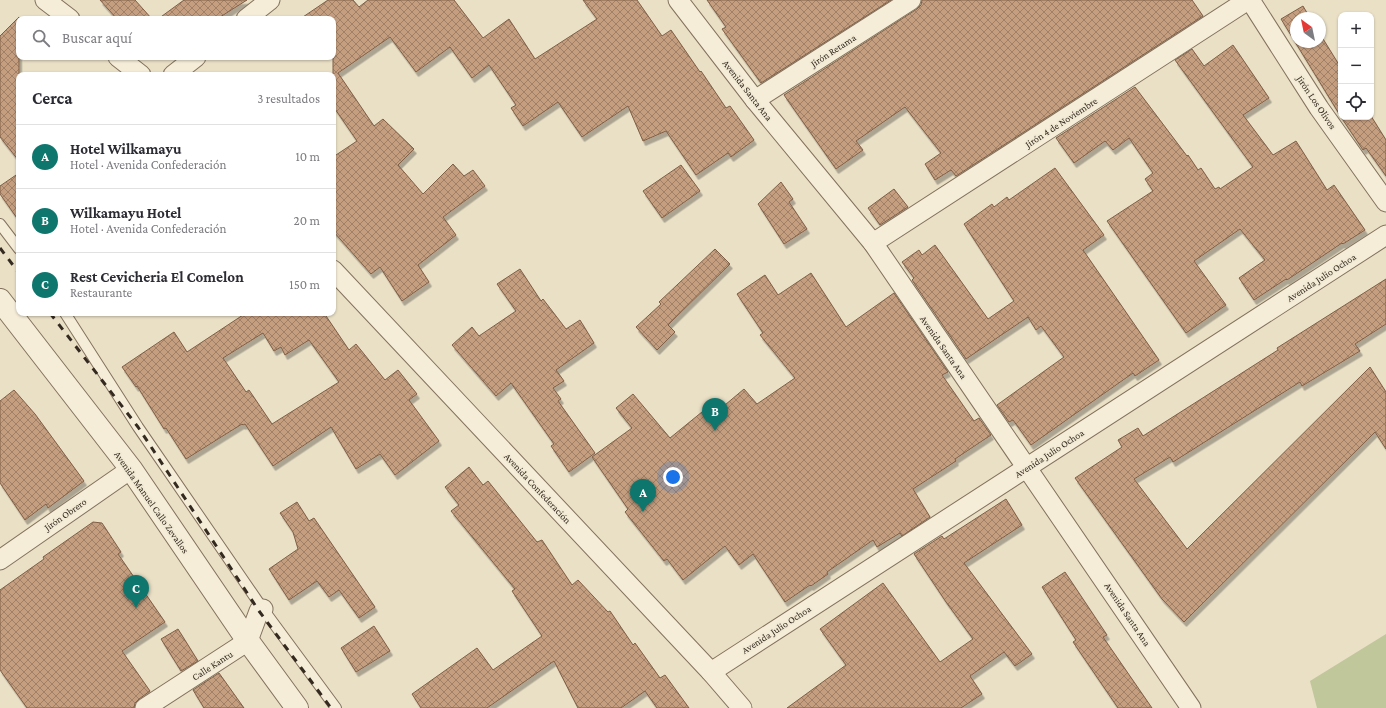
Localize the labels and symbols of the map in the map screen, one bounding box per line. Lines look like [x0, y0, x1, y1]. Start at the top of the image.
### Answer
north arrow [1290, 12, 1326, 48]
street label: Jirón Retama [808, 32, 858, 70]
street label: Avenida Santa Ana [720, 58, 775, 123]
street label: Jirón Los Olivos [1294, 73, 1339, 131]
street label: Jirón 4 de Noviembre [1022, 95, 1100, 150]
street label: Avenida Julio Ochoa [1285, 251, 1358, 304]
street label: Avenida Santa Ana [918, 314, 970, 381]
pin: B [702, 398, 728, 431]
street label: Avenida Julio Ochoa [1013, 427, 1086, 480]
street label: Avenida Manuel Callo Zevallos [112, 449, 191, 556]
street label: Avenida Confederación [502, 451, 574, 526]
your location [663, 467, 683, 487]
pin: A [630, 479, 656, 512]
street label: Jirón Obrero [41, 496, 89, 534]
pin: C [123, 575, 149, 608]
street label: Avenida Santa Ana [1102, 580, 1153, 648]
street label: Avenida Julio Ochoa [740, 603, 813, 656]
street label: Calle Kantu [190, 648, 235, 683]

